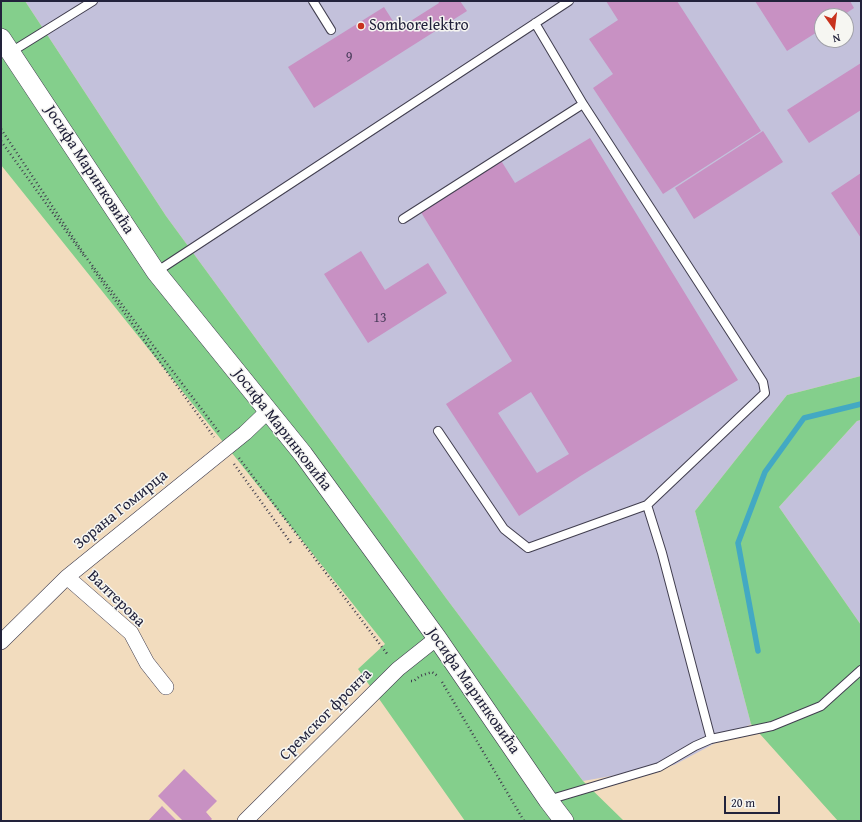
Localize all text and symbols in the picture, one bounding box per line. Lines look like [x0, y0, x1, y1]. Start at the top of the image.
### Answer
north arrow [814, 8, 854, 48]
place label: Somborelektro [369, 16, 469, 36]
marker: Somborelektro [356, 21, 366, 31]
text: N [831, 30, 842, 47]
house number: 9 [346, 49, 352, 65]
street label: Јосифа Маринковића [40, 102, 138, 238]
house number: 13 [373, 310, 387, 326]
street label: Јосифа Маринковића [228, 365, 336, 495]
street label: Зорана Гомирца [70, 466, 172, 554]
street label: Валтерова [83, 567, 149, 631]
street label: Јосифа Маринковића [422, 624, 524, 758]
street label: Сремског фронта [276, 665, 376, 765]
scale bar [726, 788, 782, 814]
text: 20 m [731, 794, 755, 811]

